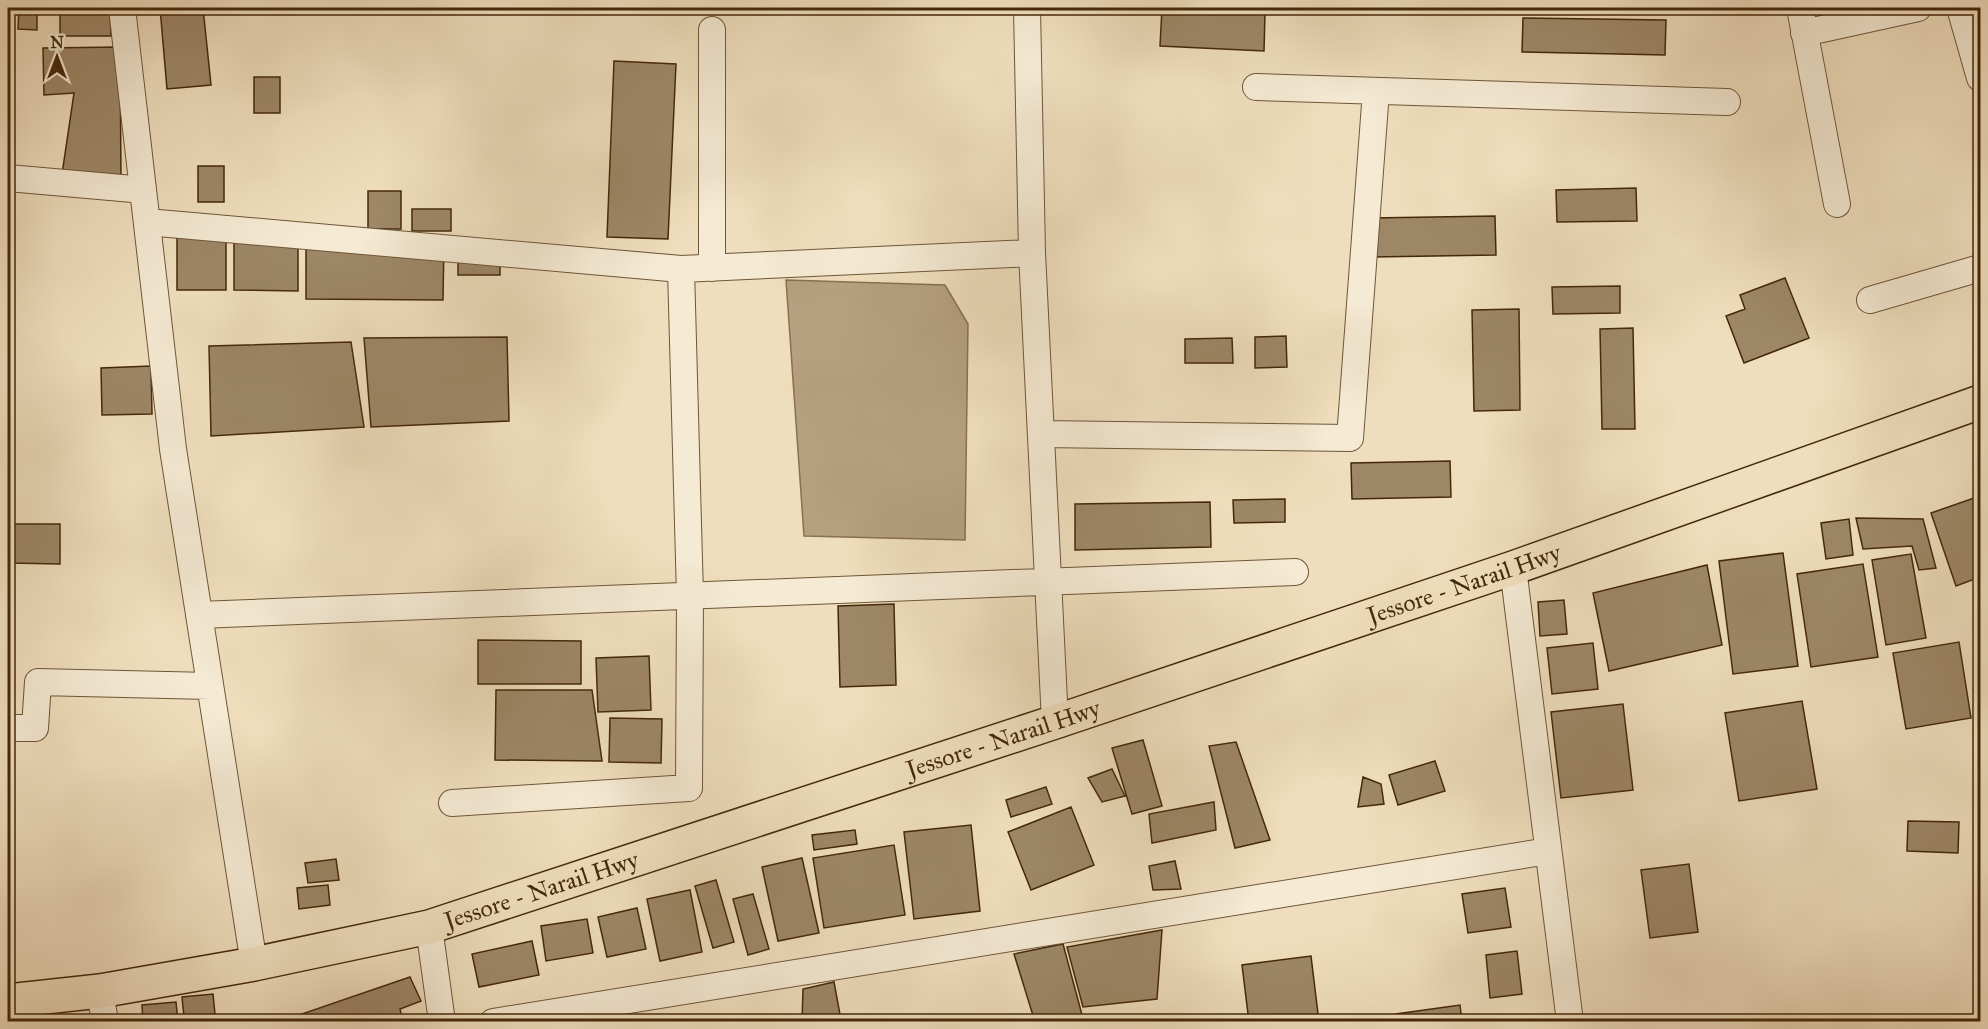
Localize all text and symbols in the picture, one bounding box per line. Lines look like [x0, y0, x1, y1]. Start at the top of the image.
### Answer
north arrow [27, 27, 87, 87]
text: N [50, 33, 64, 52]
street label: Jessore - Narail Hwy [1360, 537, 1566, 632]
street label: Jessore - Narail Hwy [899, 693, 1105, 786]
street label: Jessore - Narail Hwy [438, 844, 643, 937]

